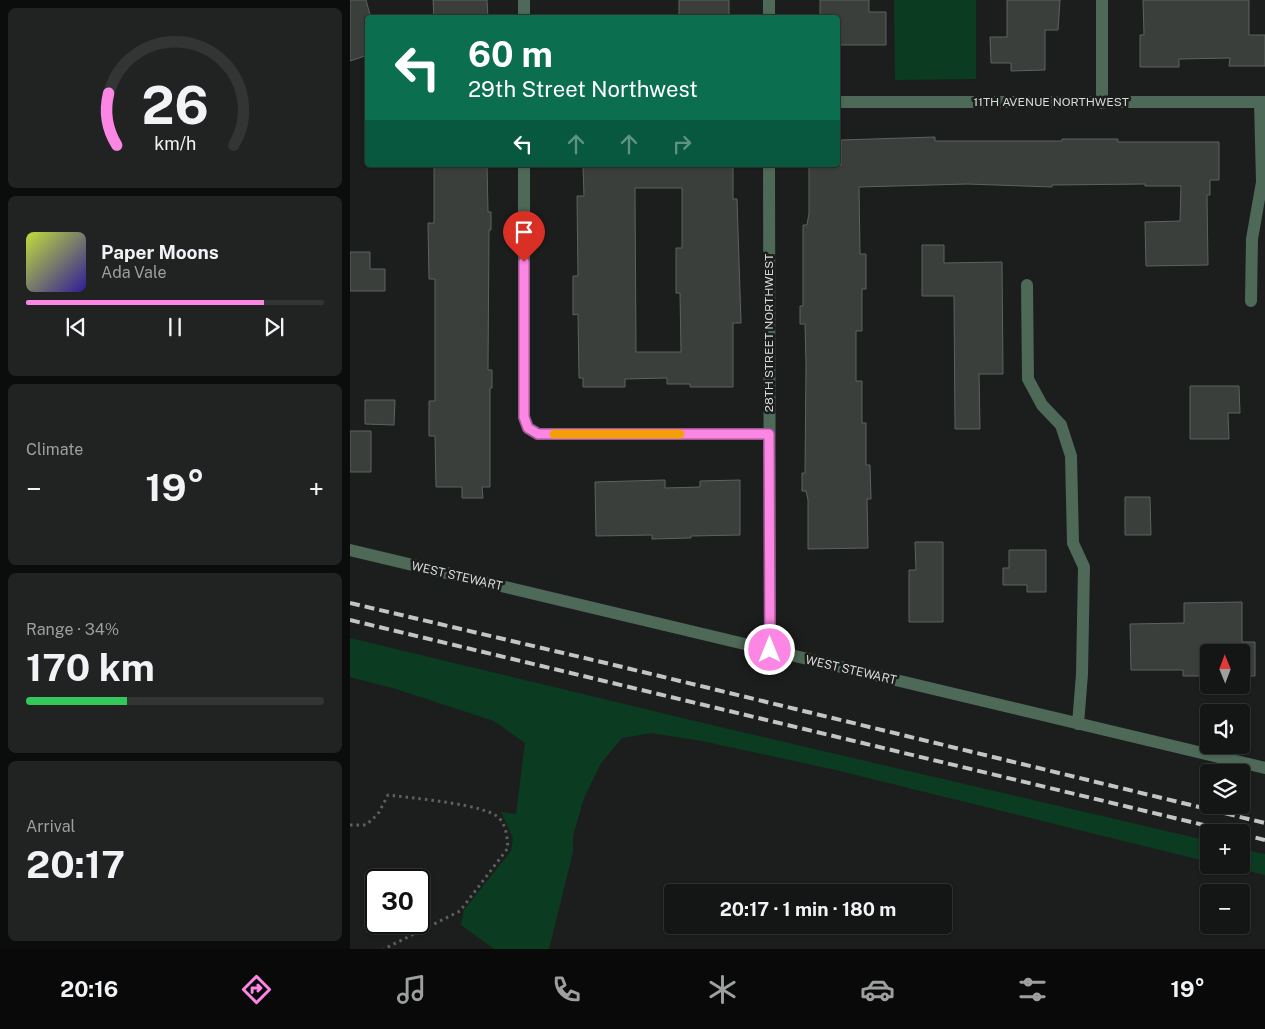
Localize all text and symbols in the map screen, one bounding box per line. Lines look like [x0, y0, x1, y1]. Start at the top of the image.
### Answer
text: 60 m [468, 34, 553, 75]
icon: left [385, 35, 450, 100]
text: 26 [141, 75, 209, 136]
text: 29th Street Northwest [468, 76, 698, 102]
street label: 11TH AVENUE NORTHWEST [973, 95, 1129, 109]
icon: left [509, 130, 537, 158]
icon: ahead [562, 130, 590, 158]
icon: ahead [615, 130, 643, 158]
icon: right [668, 130, 696, 158]
text: km/h [154, 133, 196, 154]
pin [503, 211, 545, 262]
icon: arrive [510, 218, 538, 246]
text: Paper Moons [101, 241, 219, 263]
street label: 28TH STREET NORTHWEST [762, 254, 776, 412]
text: Ada Vale [101, 263, 166, 282]
icon: previous [62, 313, 90, 341]
icon: pause [161, 313, 189, 341]
icon: next [260, 313, 288, 341]
text: Climate [26, 440, 83, 459]
text: 19° [145, 465, 205, 510]
text: − [26, 472, 42, 505]
text: + [308, 472, 324, 505]
street label: WEST STEWART [410, 559, 504, 593]
text: Range · 34% [26, 620, 119, 639]
position arrow [743, 623, 795, 675]
north arrow [1200, 644, 1250, 694]
map controls [1200, 644, 1250, 934]
text: 170 km [26, 645, 155, 690]
street label: WEST STEWART [804, 653, 898, 687]
button: sound [1200, 704, 1250, 754]
button: layers [1200, 764, 1250, 814]
text: Arrival [26, 817, 75, 836]
button: + [1200, 824, 1250, 874]
text: 20:17 [26, 842, 125, 887]
speed limit sign: 30 [365, 869, 430, 934]
button: − [1200, 884, 1250, 934]
text: 20:17 · 1 min · 180 m [720, 898, 896, 920]
icon: directions [239, 972, 274, 1007]
icon: music [394, 972, 429, 1007]
icon: phone [549, 972, 584, 1007]
icon: climate [705, 972, 740, 1007]
icon: car [860, 972, 895, 1007]
icon: filters [1015, 972, 1050, 1007]
text: 20:16 [60, 976, 118, 1002]
text: 19° [1170, 976, 1205, 1002]

